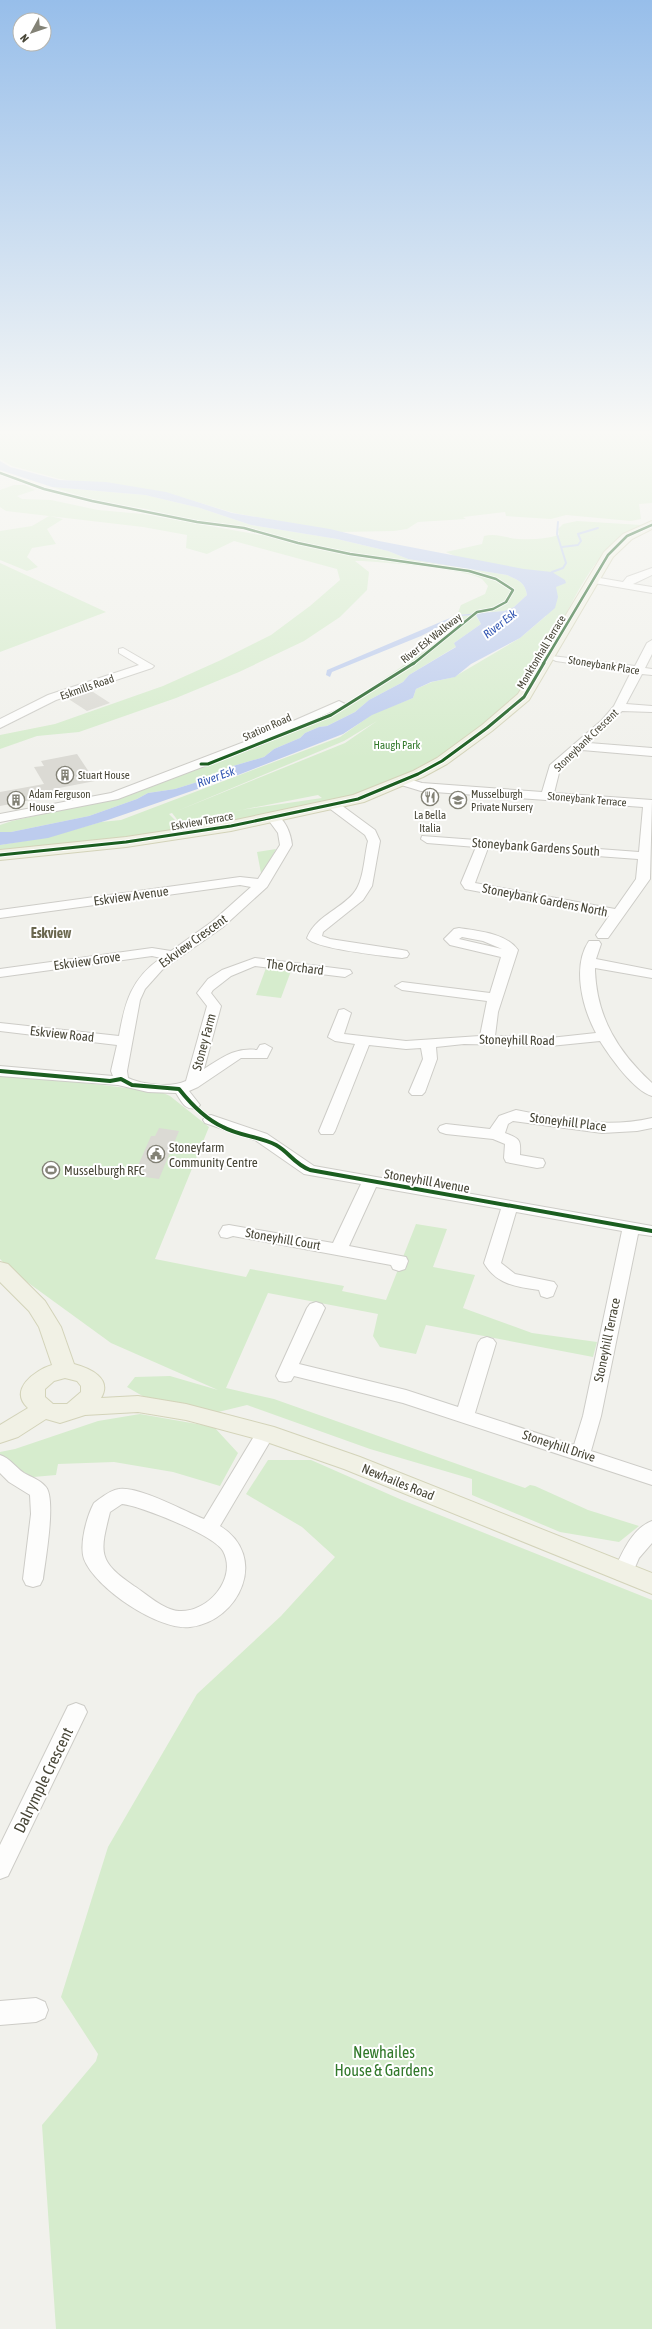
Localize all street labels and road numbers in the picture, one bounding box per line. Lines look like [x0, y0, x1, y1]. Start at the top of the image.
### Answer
street label: River Esk Walkway [398, 610, 464, 665]
street label: Monktonhall Terrace [514, 613, 568, 691]
street label: Stoneybank Place [567, 653, 641, 677]
street label: Eskmills Road [59, 672, 115, 702]
street label: Stoneybank Crescent [552, 706, 620, 774]
street label: Station Road [241, 711, 293, 743]
street label: Stoneybank Terrace [547, 790, 627, 808]
street label: Eskview Terrace [170, 810, 234, 832]
street label: Stoneybank Gardens South [472, 835, 600, 859]
street label: Stoneybank Gardens North [481, 880, 609, 920]
street label: Eskview Avenue [93, 883, 170, 909]
street label: Eskview Crescent [156, 911, 230, 971]
street label: Eskview Grove [53, 949, 121, 973]
street label: The Orchard [265, 956, 325, 978]
street label: Stoney Farm [189, 1012, 219, 1072]
street label: Eskview Road [29, 1023, 95, 1045]
street label: Stoneyhill Road [479, 1032, 555, 1048]
street label: Stoneyhill Place [529, 1110, 607, 1134]
street label: Stoneyhill Avenue [383, 1166, 471, 1196]
street label: Stoneyhill Court [244, 1225, 322, 1253]
street label: Stoneyhill Terrace [591, 1296, 623, 1383]
street label: Stoneyhill Drive [521, 1427, 597, 1465]
street label: Newhailes Road [360, 1461, 436, 1503]
street label: Dalrymple Crescent [10, 1724, 77, 1836]

